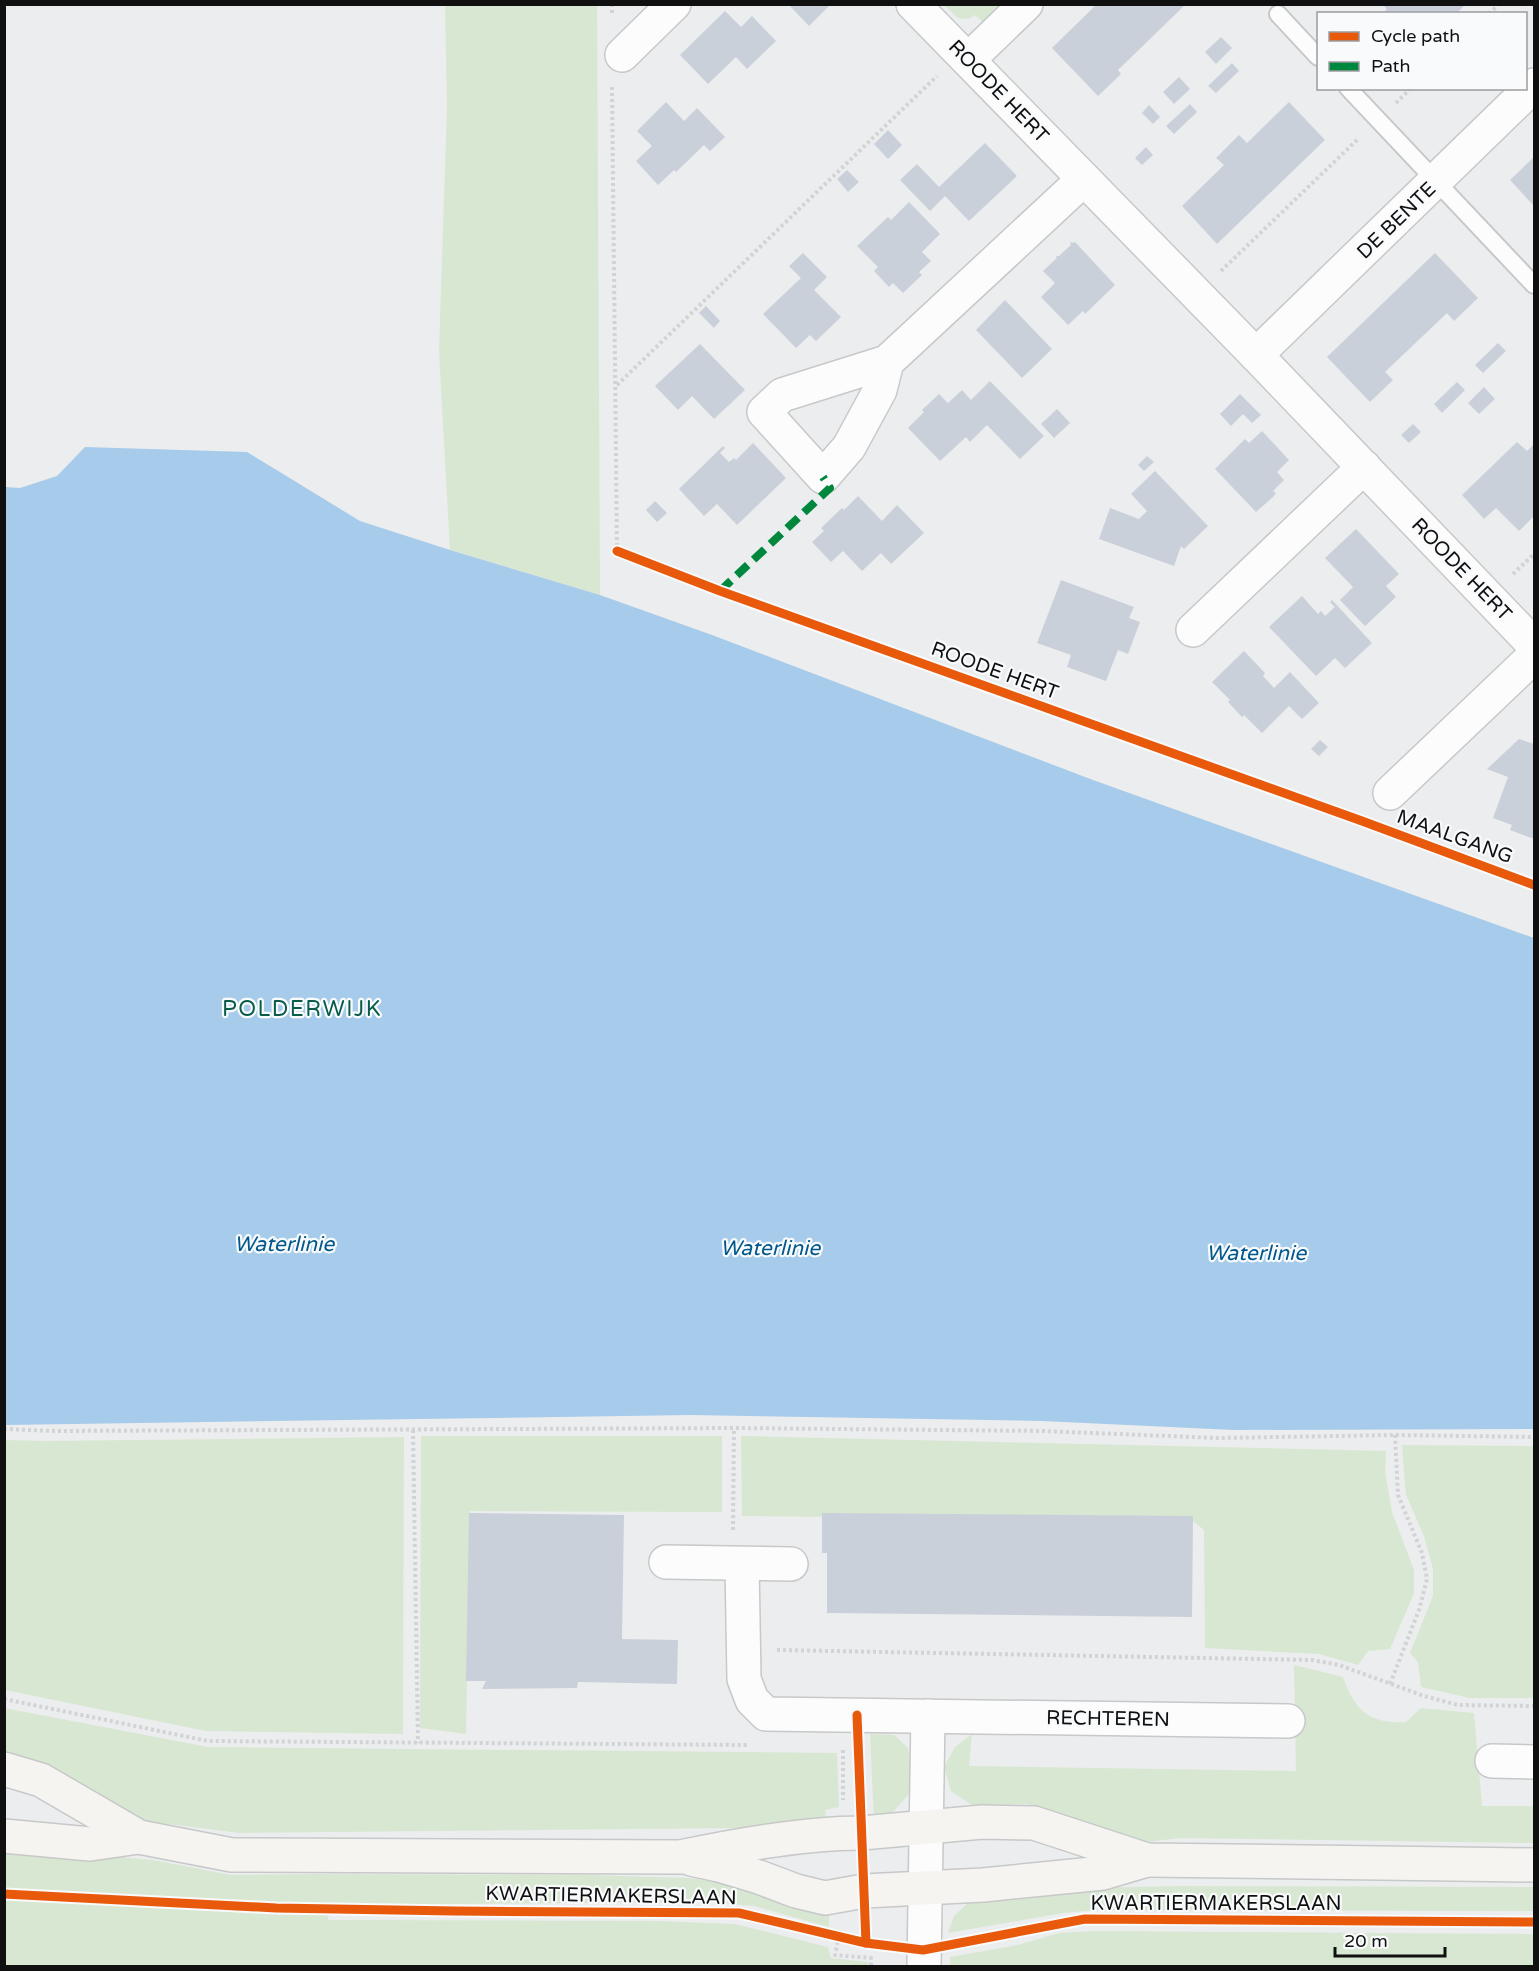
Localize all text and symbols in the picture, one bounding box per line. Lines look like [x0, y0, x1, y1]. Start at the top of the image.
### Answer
legend [1317, 12, 1527, 90]
text: Cycle path [1371, 25, 1460, 47]
street label: ROODE HERT [943, 35, 1053, 148]
text: Path [1371, 55, 1410, 77]
street label: DE BENTE [1352, 177, 1441, 264]
street label: ROODE HERT [1406, 513, 1516, 626]
street label: ROODE HERT [928, 637, 1062, 705]
street label: MAALGANG [1393, 805, 1516, 869]
district label: POLDERWIJK [222, 996, 382, 1022]
water label: Waterlinie [234, 1232, 335, 1257]
water label: Waterlinie [720, 1236, 821, 1261]
water label: Waterlinie [1206, 1241, 1307, 1266]
street label: RECHTEREN [1046, 1706, 1170, 1732]
street label: KWARTIERMAKERSLAAN [485, 1882, 737, 1910]
street label: KWARTIERMAKERSLAAN [1090, 1892, 1342, 1916]
scale bar [1335, 1920, 1444, 1958]
text: 20 m [1344, 1930, 1388, 1952]

